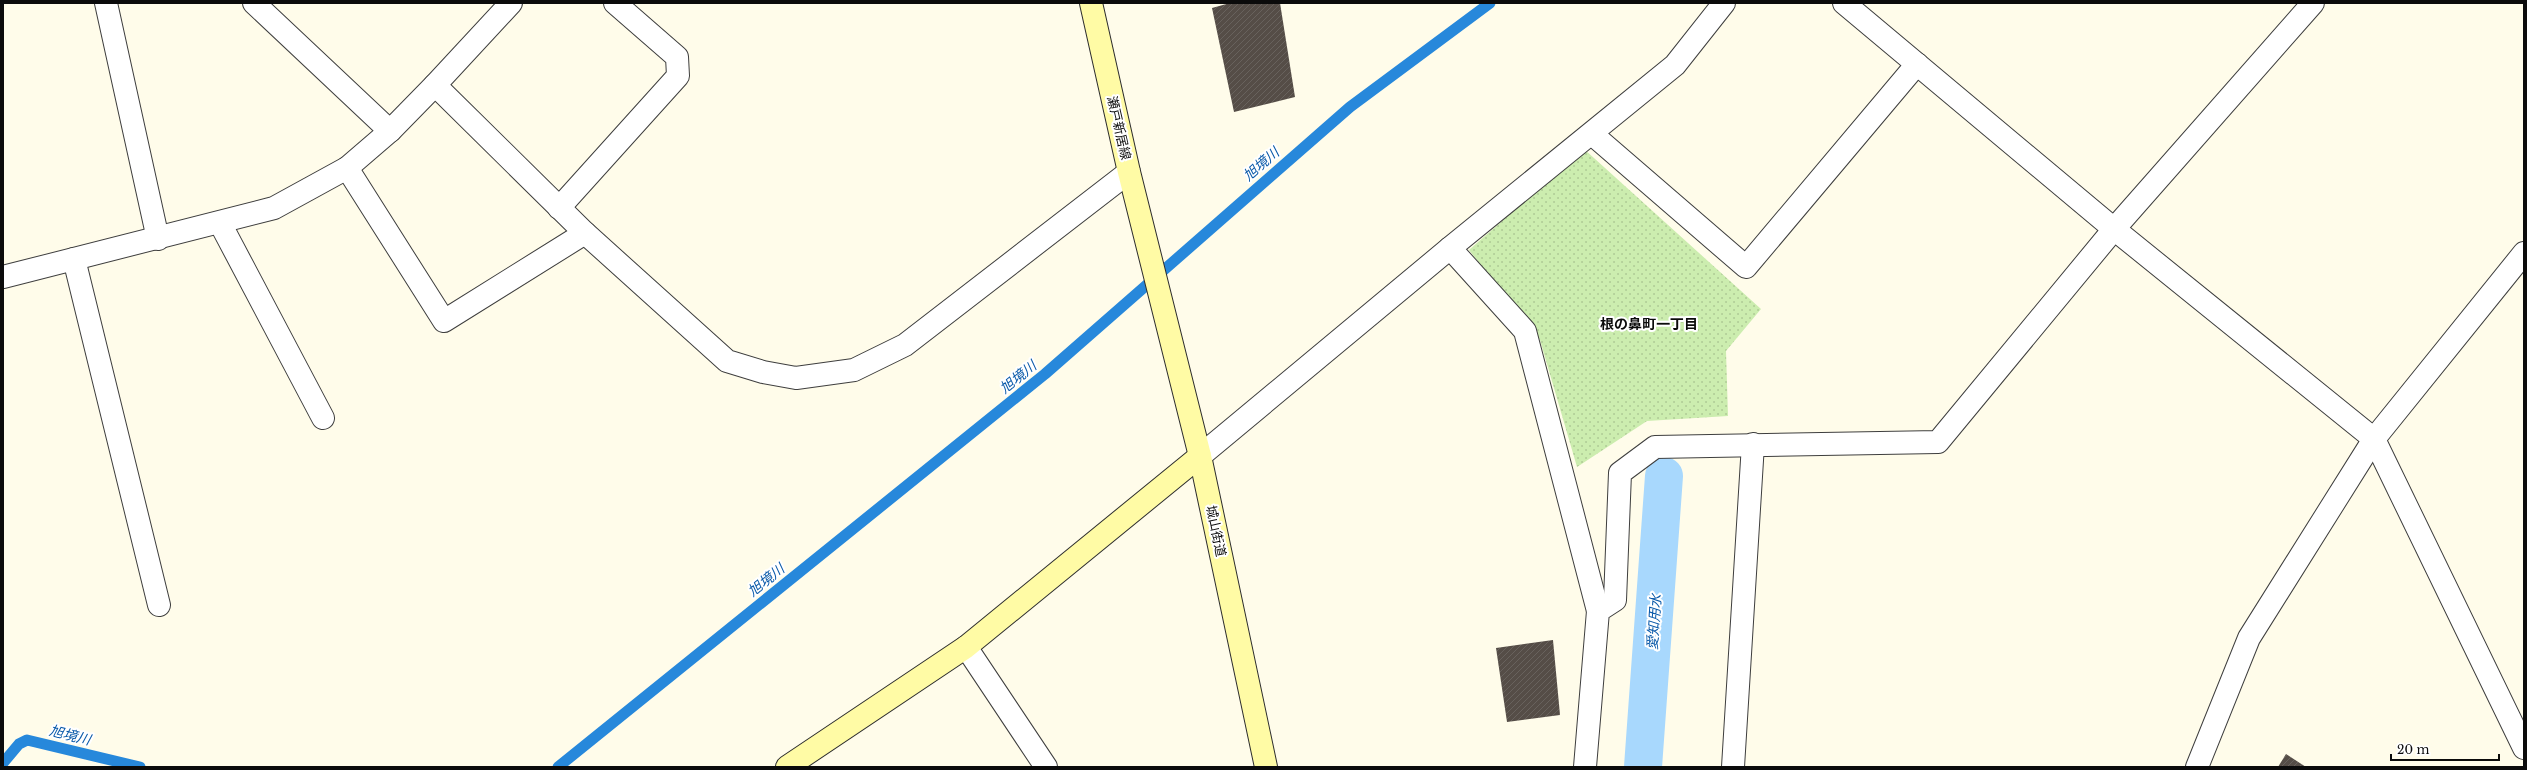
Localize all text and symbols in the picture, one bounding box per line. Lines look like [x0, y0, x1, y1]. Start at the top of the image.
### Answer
street label: 瀬戸新居線 [1103, 94, 1135, 162]
water label: 旭境川 [1239, 142, 1284, 185]
district label: 根の鼻町一丁目 [1600, 315, 1698, 333]
water label: 旭境川 [996, 356, 1042, 397]
street label: 城山街道 [1202, 504, 1230, 558]
water label: 旭境川 [744, 559, 790, 600]
water label: 愛知用水 [1643, 591, 1665, 651]
water label: 旭境川 [47, 721, 94, 749]
scale bar [2391, 736, 2499, 762]
text: 20 m [2397, 742, 2429, 757]

